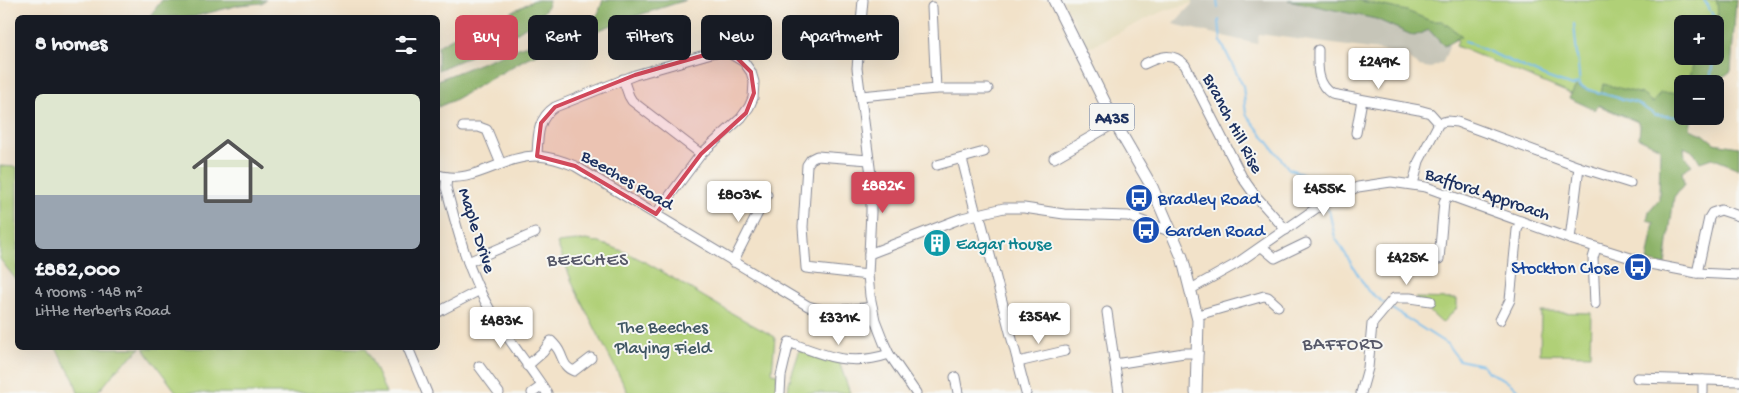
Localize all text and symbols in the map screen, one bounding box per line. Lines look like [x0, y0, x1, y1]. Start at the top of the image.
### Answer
chip: Buy [455, 15, 518, 60]
chip: Rent [528, 15, 598, 60]
chip: Filters [608, 15, 691, 60]
chip: New [701, 15, 772, 60]
chip: Apartment [782, 15, 899, 60]
map controls [1674, 15, 1724, 125]
button: + [1674, 15, 1724, 65]
icon: filters [392, 31, 420, 59]
text: 8 homes [35, 33, 107, 58]
pin: £249K [1344, 48, 1414, 90]
text: £249K [1359, 54, 1399, 73]
street label: Branch Hill Rise [1196, 70, 1267, 178]
button: − [1674, 75, 1724, 125]
road number: A435 [1090, 104, 1134, 130]
icon: home [183, 126, 273, 216]
street label: Beeches Road [576, 146, 678, 217]
street label: Bafford Approach [1421, 164, 1553, 227]
pin: £882K [848, 172, 918, 214]
pin: £455K [1289, 174, 1359, 217]
text: £882K [862, 178, 904, 197]
pin: £803K [704, 180, 774, 223]
text: £455K [1304, 181, 1344, 200]
bus stop icon: Bradley Road [1124, 183, 1154, 213]
street label: Maple Drive [452, 186, 499, 277]
text: £803K [718, 187, 760, 206]
place label: Bradley Road [1157, 190, 1261, 211]
bus stop icon: Garden Road [1131, 215, 1161, 245]
place label: Garden Road [1165, 222, 1266, 243]
building icon: Eagar House [922, 228, 952, 258]
place label: Eagar House [956, 235, 1053, 256]
pin: £425K [1372, 244, 1442, 286]
district label: BEECHES [546, 250, 629, 273]
text: £425K [1387, 250, 1427, 269]
bus stop icon: Stockton Close [1623, 252, 1653, 282]
text: £882,000 [35, 259, 120, 284]
place label: Stockton Close [1511, 259, 1620, 280]
text: 4 rooms · 148 m² [35, 284, 143, 303]
pin: £354K [1004, 302, 1074, 345]
text: Little Herberts Road [35, 303, 170, 322]
pin: £331K [804, 304, 874, 346]
pin: £483K [466, 306, 536, 349]
text: £354K [1019, 309, 1059, 328]
text: £331K [820, 310, 858, 329]
text: £483K [481, 313, 521, 332]
park label: The Beeches Playing Field [614, 318, 713, 360]
district label: BAFFORD [1301, 334, 1384, 357]

